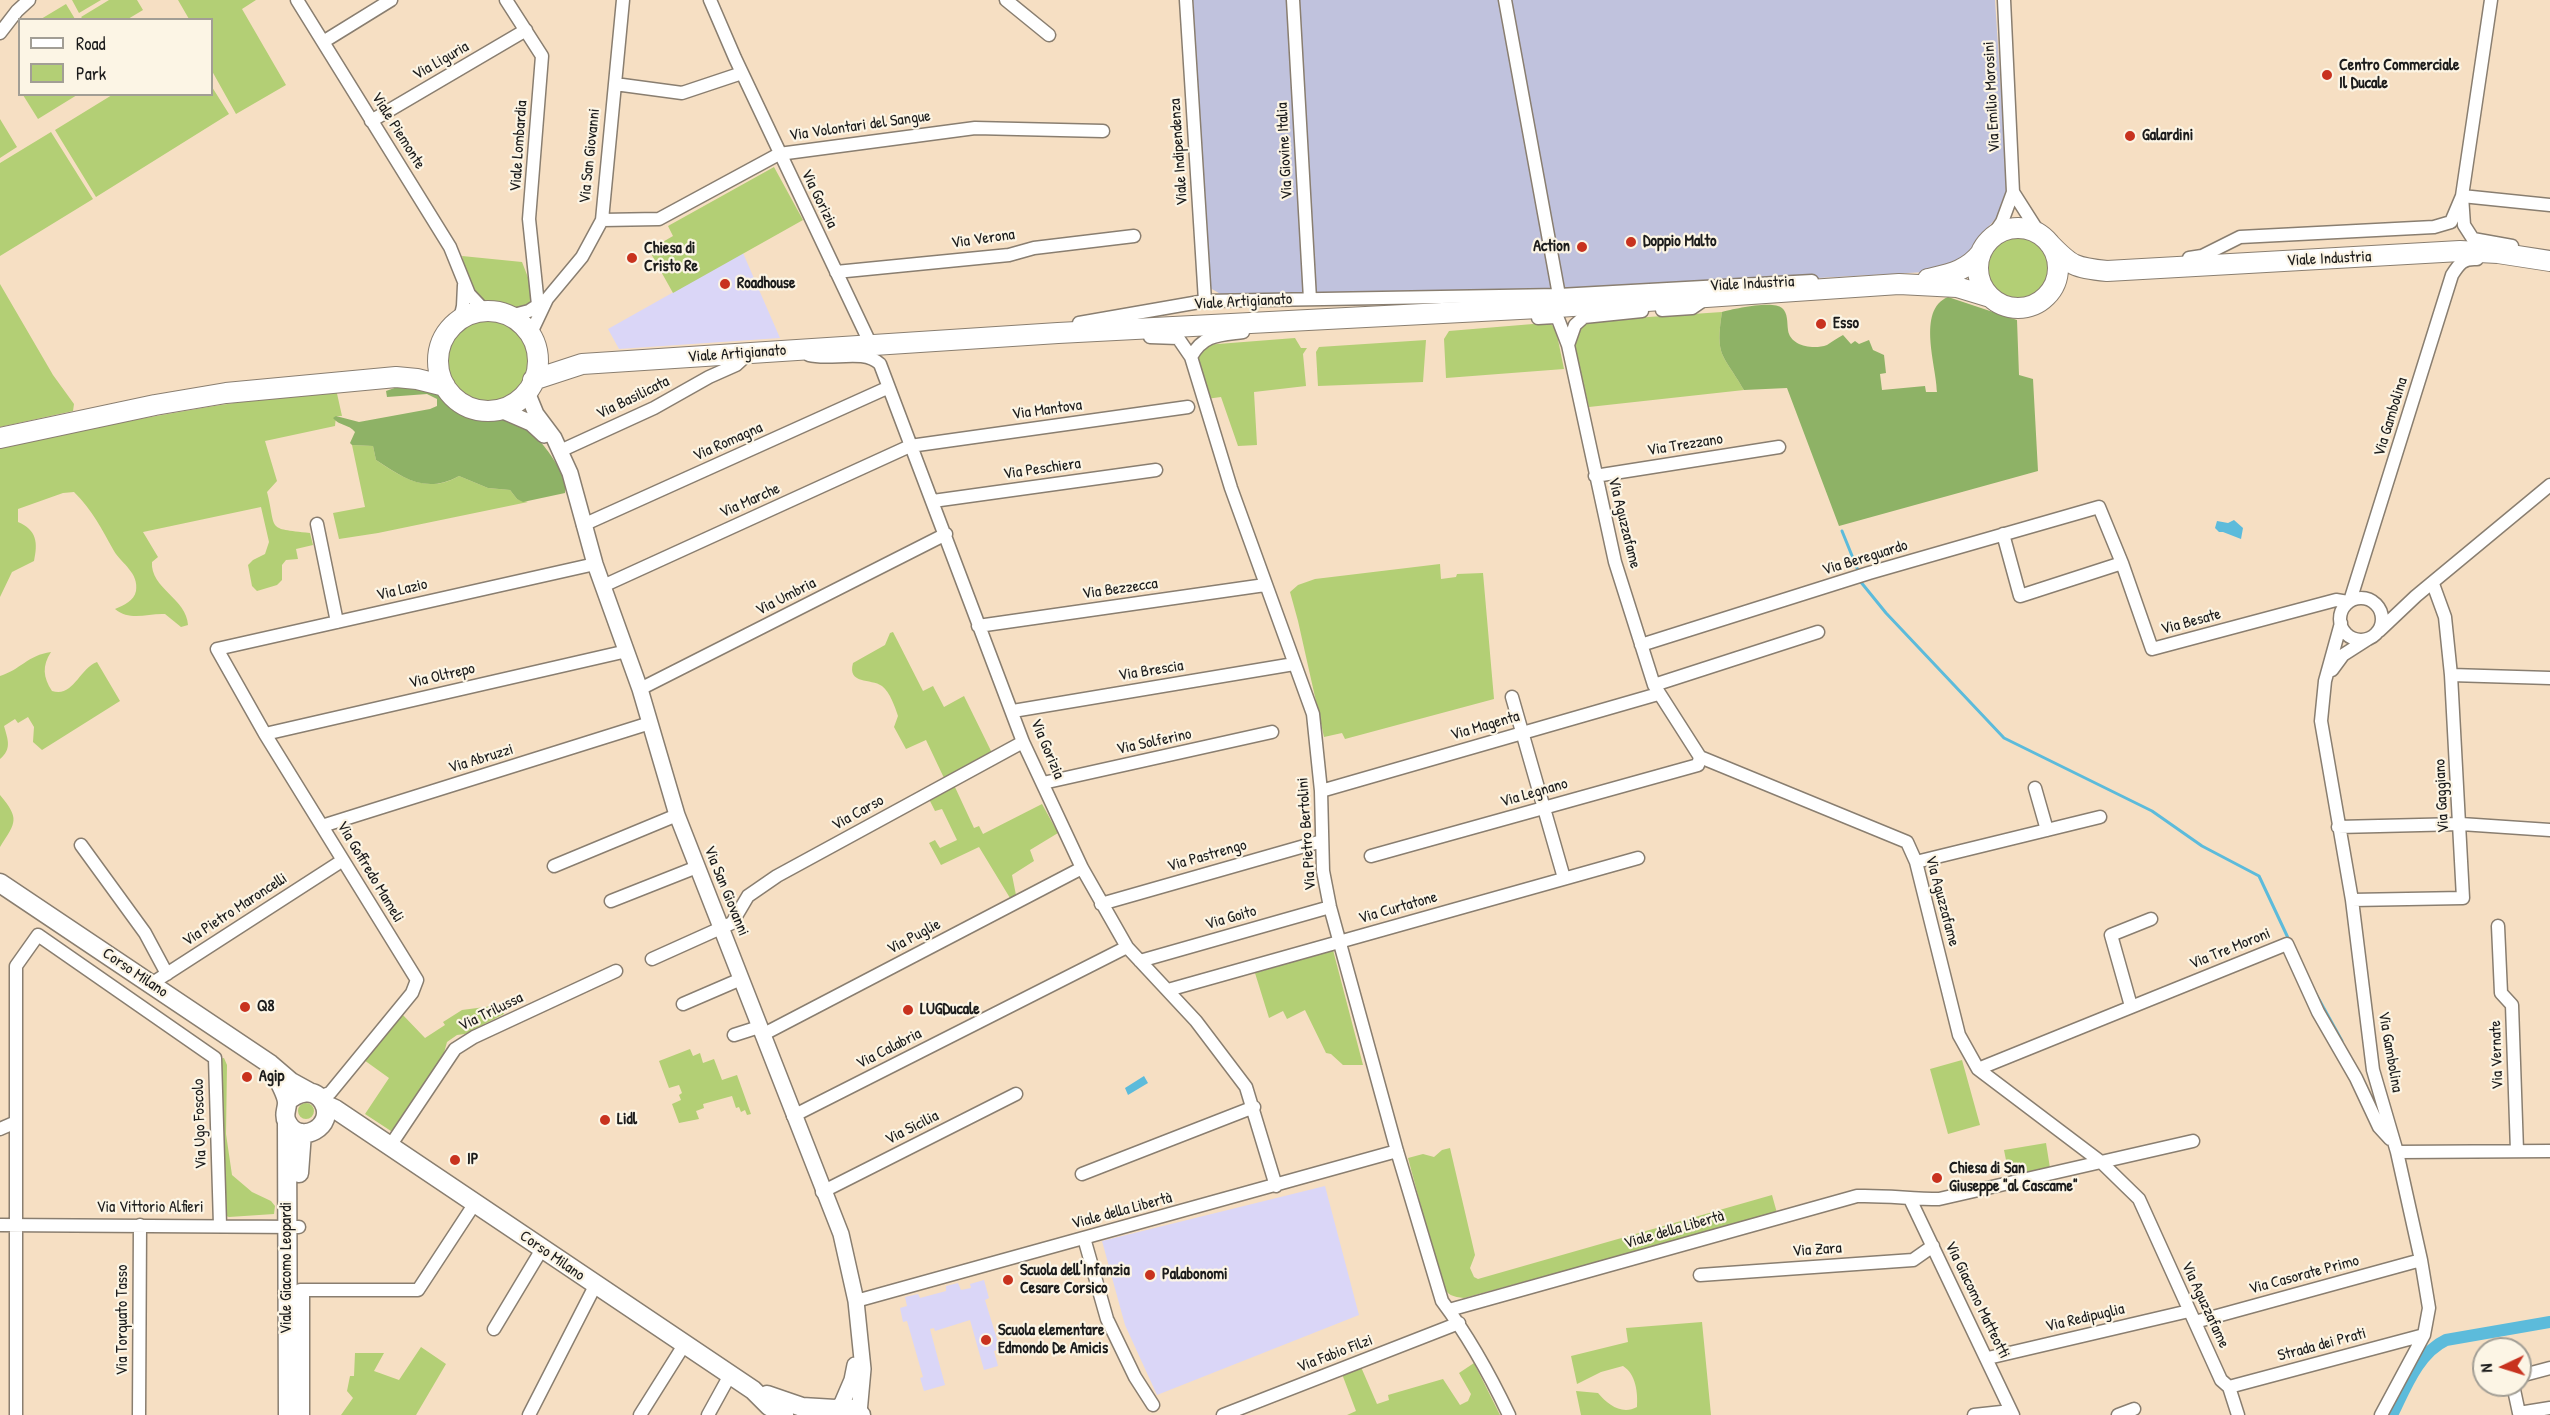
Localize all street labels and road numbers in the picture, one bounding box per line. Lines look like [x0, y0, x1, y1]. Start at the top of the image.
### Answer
street label: Via Liguria [410, 37, 472, 85]
street label: Via Emilio Morosini [1980, 41, 2004, 153]
street label: Viale Piemonte [367, 89, 429, 173]
street label: Viale Indipendenza [1166, 98, 1192, 206]
street label: Viale Lombardia [506, 100, 532, 192]
street label: Via Giovine Italia [1273, 102, 1297, 200]
street label: Via Volontari del Sangue [788, 107, 932, 145]
street label: Via San Giovanni [575, 108, 605, 204]
street label: Via Gorizia [797, 166, 841, 232]
street label: Via Verona [950, 225, 1016, 253]
street label: Viale Industria [2286, 247, 2372, 271]
street label: Viale Industria [1709, 272, 1795, 296]
street label: Viale Artigianato [1193, 290, 1293, 314]
street label: Viale Artigianato [687, 341, 787, 367]
street label: Via Basilicata [593, 372, 673, 424]
street label: Via Gambolina [2370, 375, 2412, 459]
street label: Via Mantova [1011, 396, 1083, 424]
street label: Via Romagna [690, 418, 766, 466]
street label: Via Trezzano [1646, 430, 1724, 460]
street label: Via Peschiera [1002, 454, 1082, 484]
street label: Via Aguzzafame [1603, 476, 1645, 570]
street label: Via Marche [717, 479, 783, 523]
street label: Via Bereguardo [1820, 536, 1910, 580]
street label: Via Umbria [753, 574, 819, 620]
street label: Via Bezzecca [1081, 574, 1159, 604]
street label: Via Lazio [375, 575, 429, 605]
street label: Via Besate [2159, 605, 2223, 639]
street label: Via Brescia [1117, 656, 1185, 686]
street label: Via Oltrepo [407, 659, 477, 693]
street label: Via Magenta [1448, 707, 1522, 745]
street label: Via Gorizia [1026, 716, 1068, 782]
street label: Via Solferino [1115, 725, 1193, 759]
street label: Via Abruzzi [446, 740, 516, 778]
street label: Via Gaggiano [2430, 758, 2454, 834]
street label: Via Legnano [1498, 774, 1570, 812]
street label: Via Pietro Bertolini [1293, 777, 1321, 891]
street label: Via Carso [829, 791, 887, 835]
street label: Via Goffredo Mameli [332, 818, 408, 926]
street label: Via Pastrengo [1165, 836, 1249, 876]
street label: Via San Giovanni [699, 843, 753, 939]
street label: Via Aguzzafame [1921, 854, 1963, 948]
street label: Via Pietro Maroncelli [179, 869, 291, 951]
street label: Via Curtatone [1356, 888, 1440, 928]
street label: Via Goito [1203, 902, 1259, 934]
street label: Via Puglie [884, 915, 944, 959]
street label: Via Tre Moroni [2187, 924, 2273, 974]
street label: Corso Milano [99, 944, 171, 1002]
street label: Via Trilussa [456, 988, 526, 1036]
street label: Via Gambolina [2373, 1010, 2407, 1094]
street label: Via Vernate [2486, 1020, 2508, 1090]
street label: Via Calabria [853, 1024, 925, 1074]
street label: Via Ugo Foscolo [189, 1078, 211, 1170]
street label: Via Sicilia [882, 1106, 942, 1150]
street label: Viale della Libertà [1070, 1188, 1174, 1234]
street label: Via Vittorio Alfieri [96, 1198, 204, 1218]
street label: Viale Giacomo Leopardi [277, 1202, 297, 1334]
street label: Viale della Libertà [1622, 1207, 1726, 1253]
street label: Corso Milano [516, 1227, 588, 1285]
street label: Via Giacomo Matteotti [1940, 1238, 2014, 1362]
street label: Via Zara [1792, 1239, 1842, 1261]
street label: Via Casorate Primo [2247, 1251, 2361, 1299]
street label: Via Aguzzafame [2177, 1259, 2233, 1351]
street label: Via Torquato Tasso [113, 1265, 133, 1375]
street label: Via Redipuglia [2044, 1300, 2126, 1336]
street label: Strada dei Prati [2276, 1324, 2368, 1366]
street label: Via Fabio Filzi [1295, 1331, 1375, 1377]

